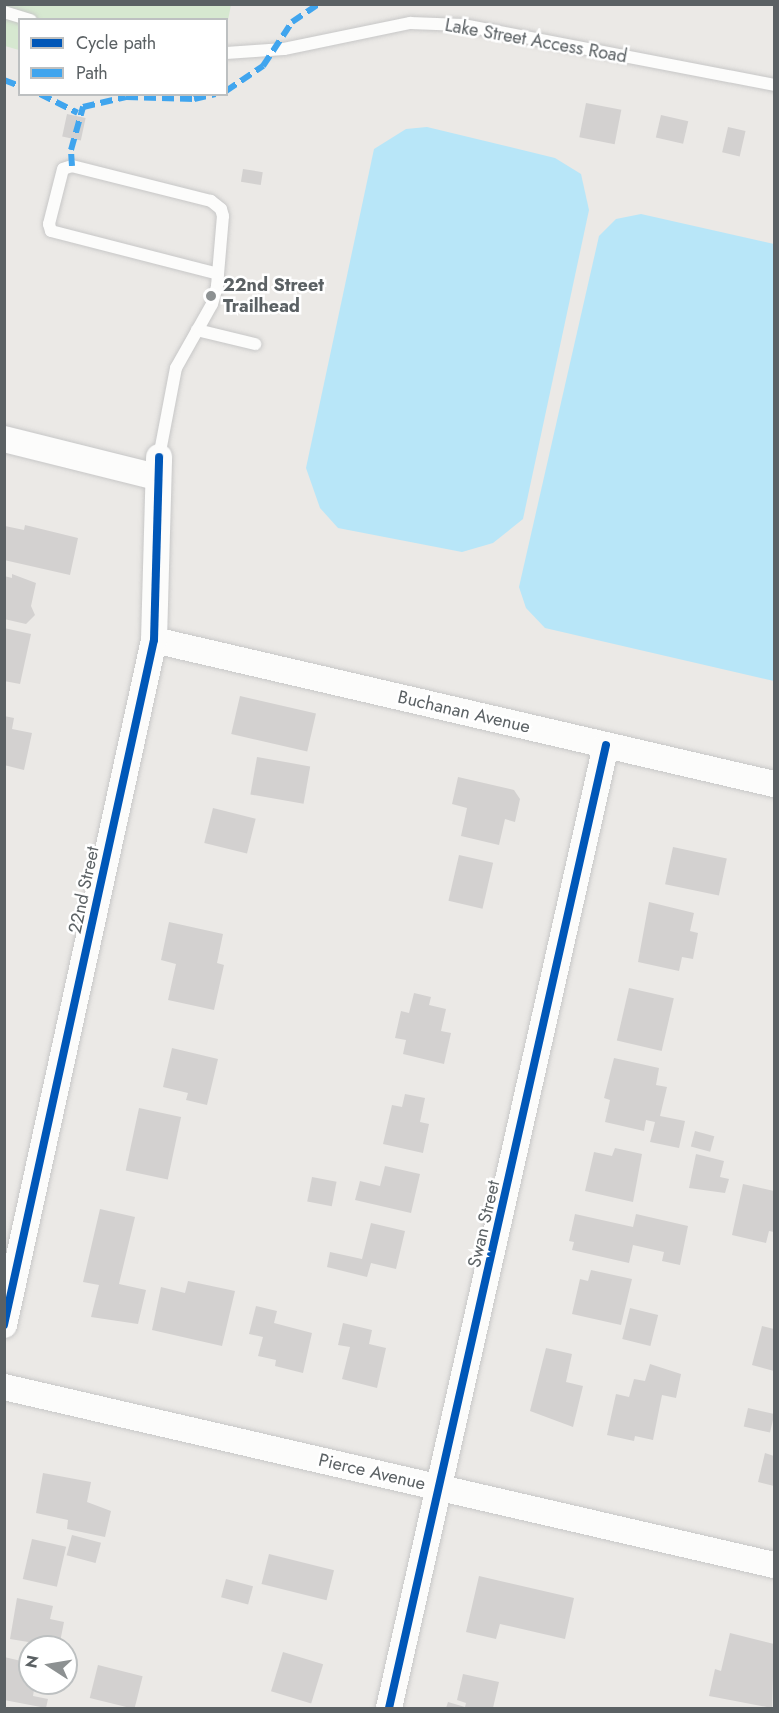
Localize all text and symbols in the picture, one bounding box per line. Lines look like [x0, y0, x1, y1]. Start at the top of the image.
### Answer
street label: Lake Street Access Road [443, 14, 629, 68]
legend [18, 18, 228, 96]
text: Cycle path [76, 30, 156, 56]
text: Path [76, 60, 108, 86]
place label: 22nd Street Trailhead [223, 275, 324, 318]
marker: 22nd Street Trailhead [204, 289, 218, 303]
street label: Buchanan Avenue [396, 686, 532, 738]
street label: 22nd Street [64, 844, 104, 936]
street label: Swan Street [464, 1178, 504, 1270]
street label: Pierce Avenue [316, 1449, 428, 1495]
north arrow [18, 1635, 78, 1695]
text: N [19, 1653, 44, 1670]

